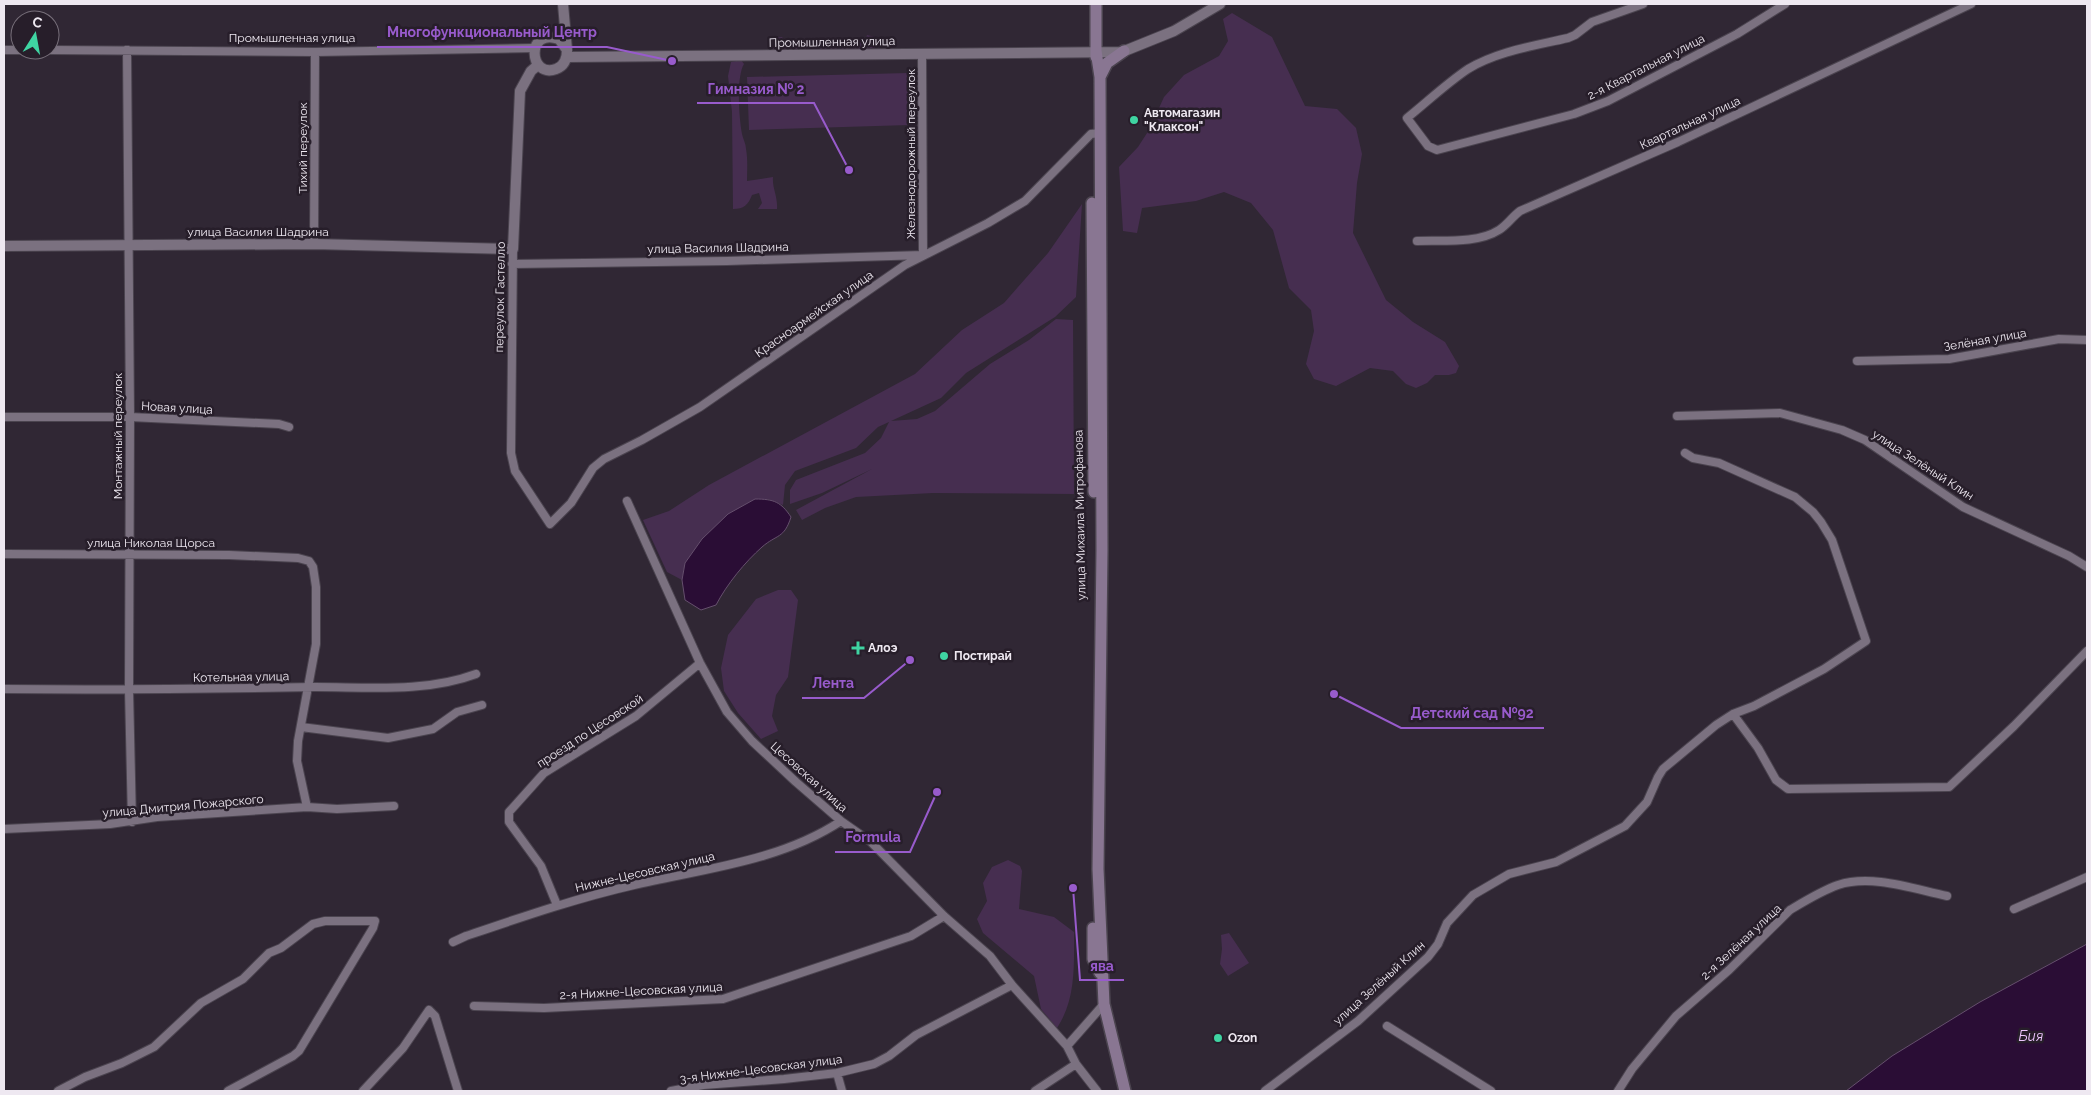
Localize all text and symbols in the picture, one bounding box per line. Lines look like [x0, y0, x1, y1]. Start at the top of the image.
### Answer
north arrow [10, 10, 60, 60]
text: С [31, 13, 44, 31]
callout: Многофункциональный Центр [377, 18, 607, 47]
text: Многофункциональный Центр [387, 24, 597, 40]
street label: Промышленная улица [229, 31, 355, 45]
street label: 2-я Квартальная улица [1585, 31, 1707, 103]
street label: Промышленная улица [769, 34, 895, 50]
street label: Железнодорожный переулок [904, 69, 918, 239]
callout: Гимназия № 2 [697, 74, 814, 103]
text: Гимназия № 2 [708, 81, 805, 97]
street label: Квартальная улица [1637, 94, 1743, 152]
street label: Тихий переулок [296, 102, 310, 194]
place label: Автомагазин "Клаксон" [1144, 106, 1220, 134]
marker: Автомагазин "Клаксон" [1128, 114, 1140, 126]
street label: улица Василия Шадрина [187, 225, 329, 239]
street label: улица Василия Шадрина [647, 240, 789, 256]
street label: переулок Гастелло [492, 241, 508, 353]
street label: Красноармейская улица [752, 268, 876, 360]
street label: Зелёная улица [1942, 326, 2028, 354]
street label: Монтажный переулок [111, 373, 125, 499]
street label: Новая улица [141, 399, 213, 417]
street label: улица Зелёный Клин [1870, 427, 1976, 503]
street label: улица Михаила Митрофанова [1072, 430, 1088, 600]
street label: улица Николая Щорса [87, 536, 215, 550]
place label: Алоэ [868, 641, 897, 655]
marker: Алоэ [852, 642, 864, 654]
place label: Постирай [954, 649, 1012, 663]
marker: Постирай [938, 650, 950, 662]
street label: Котельная улица [193, 669, 289, 685]
callout: Лента [802, 669, 864, 698]
text: Лента [812, 675, 854, 691]
street label: проезд по Цесовской [534, 691, 646, 771]
callout: Детский сад №92 [1401, 699, 1544, 728]
text: Детский сад №92 [1410, 705, 1534, 721]
street label: Цесовская улица [768, 739, 850, 815]
street label: улица Дмитрия Пожарского [102, 792, 264, 820]
callout: Formula [835, 823, 910, 852]
text: Formula [845, 829, 901, 845]
street label: Нижне-Цесовская улица [574, 849, 716, 895]
street label: 2-я Зелёная улица [1698, 901, 1784, 983]
street label: улица Зелёный Клин [1330, 938, 1428, 1028]
callout: ява [1080, 951, 1124, 980]
text: ява [1090, 958, 1114, 974]
street label: 2-я Нижне-Цесовская улица [559, 980, 723, 1002]
water label: Бия [2019, 1028, 2044, 1044]
place label: Ozon [1228, 1031, 1257, 1045]
marker: Ozon [1212, 1032, 1224, 1044]
street label: 3-я Нижне-Цесовская улица [679, 1052, 843, 1086]

